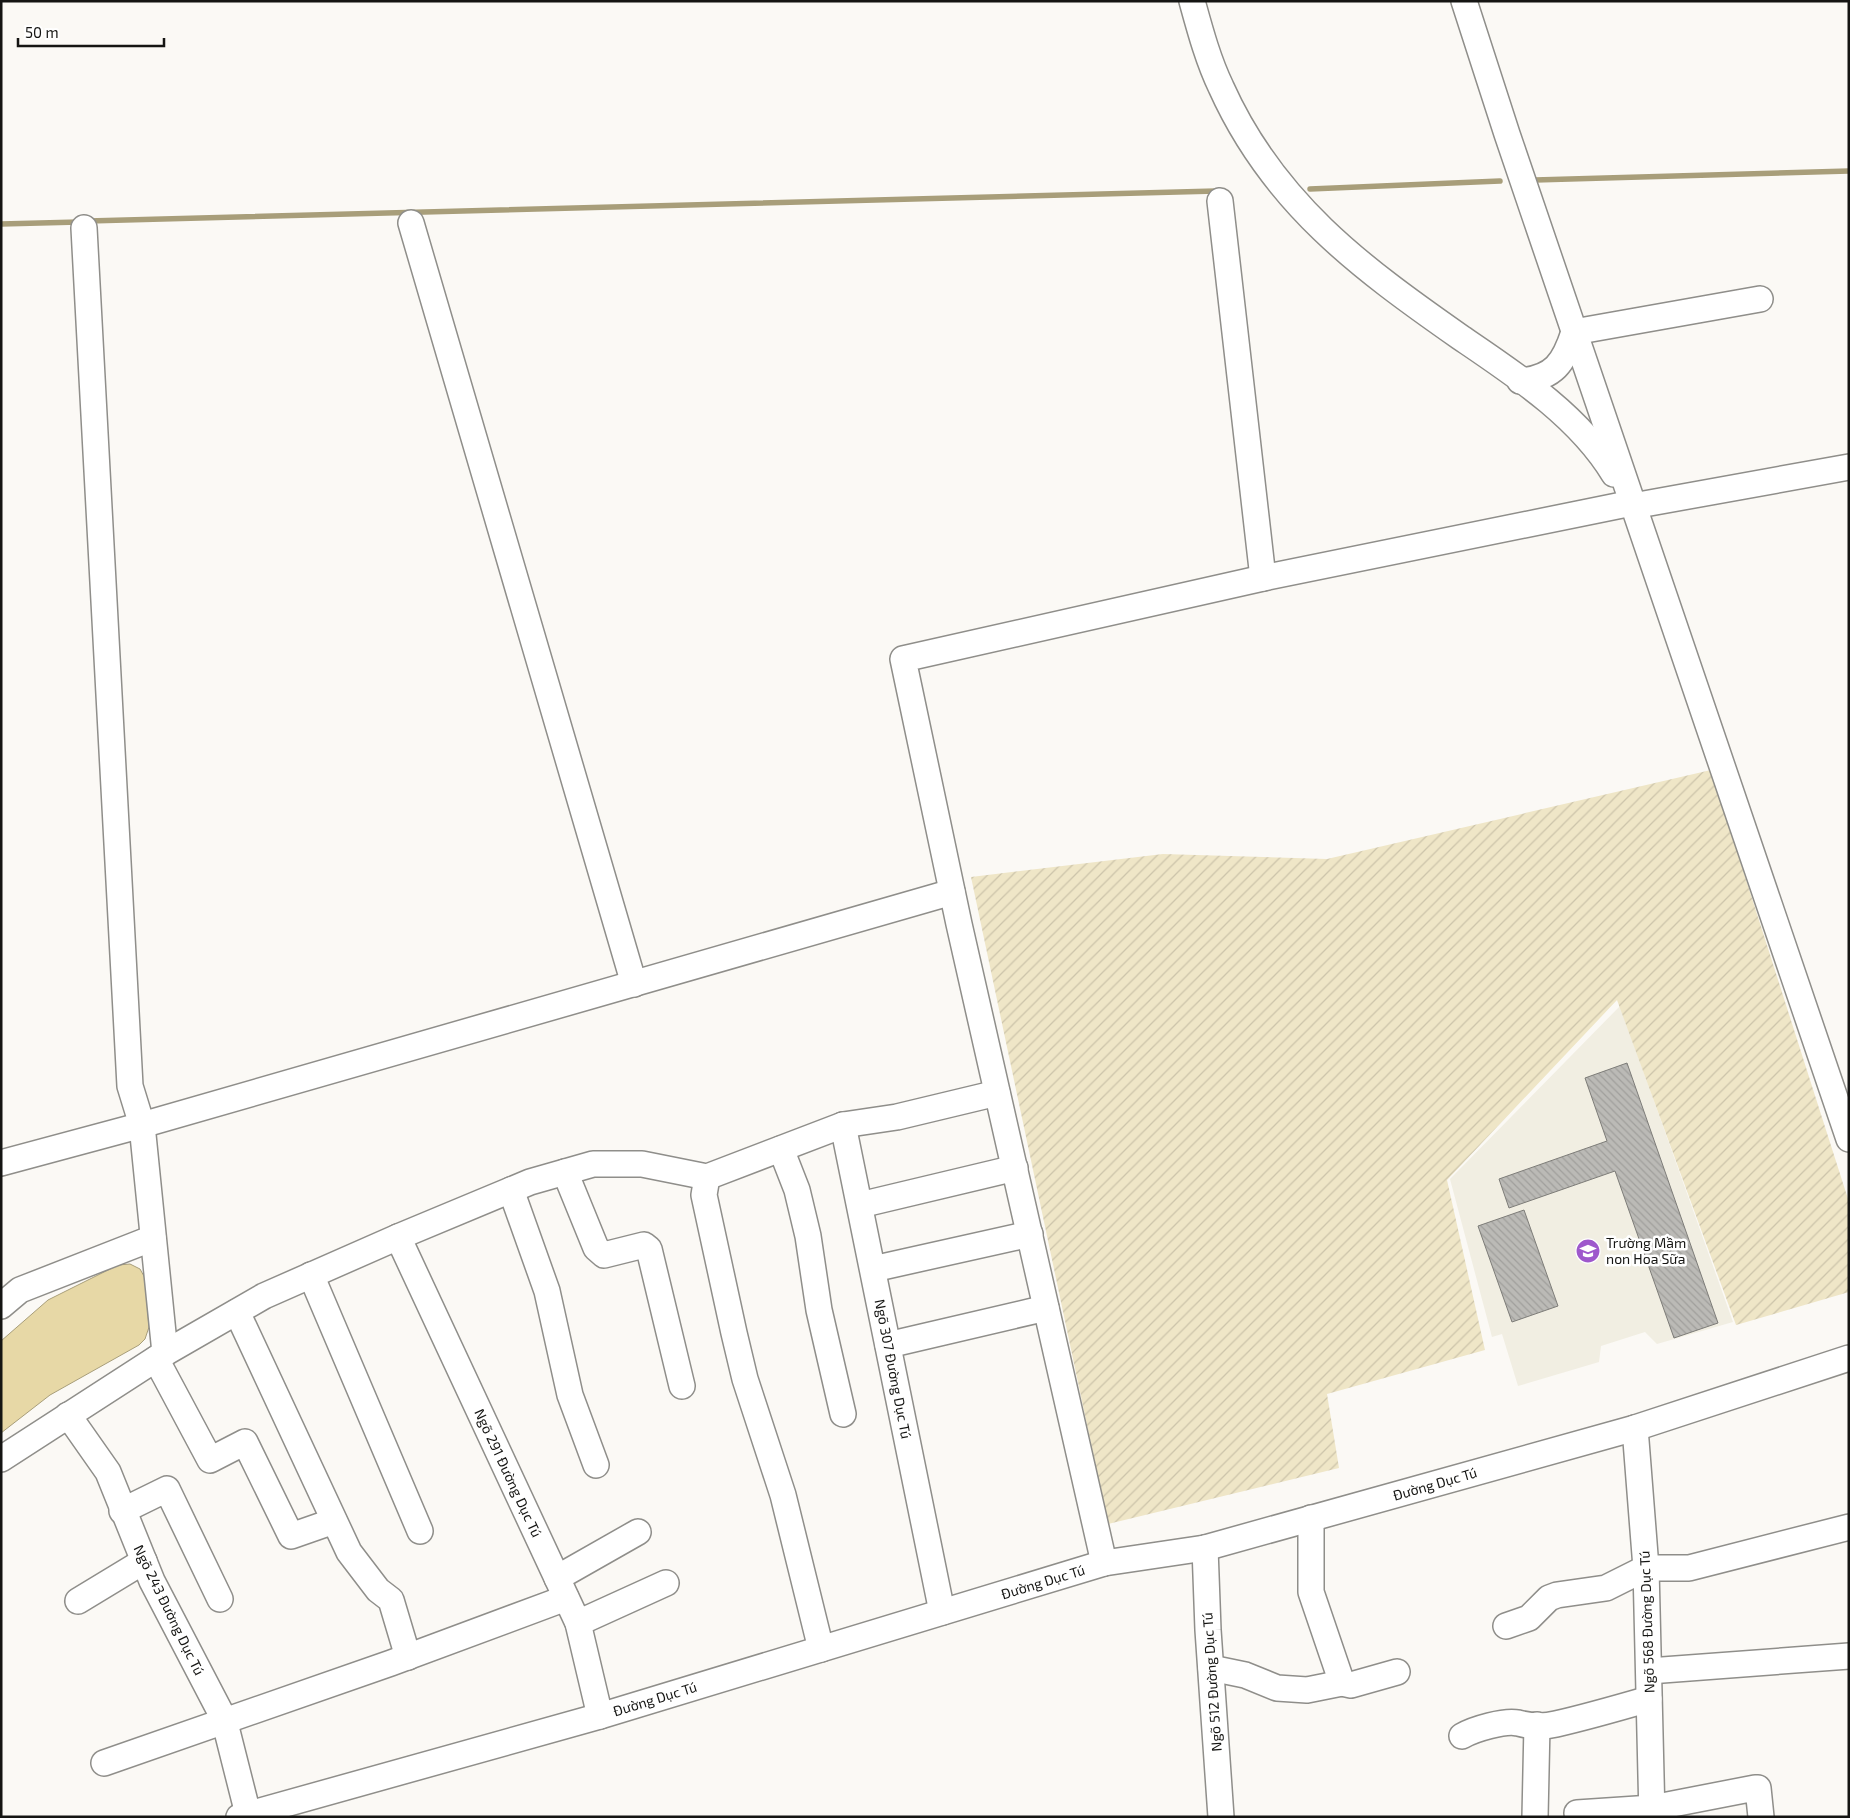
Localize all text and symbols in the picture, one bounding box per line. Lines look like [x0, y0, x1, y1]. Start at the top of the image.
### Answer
scale bar [18, 15, 164, 47]
text: 50 m [25, 23, 59, 41]
place label: Trường Mầm non Hoa Sữa [1606, 1234, 1686, 1267]
school or university icon: Trường Mầm non Hoa Sữa [1575, 1238, 1601, 1264]
street label: Ngõ 307 Đường Dục Tú [872, 1298, 915, 1440]
street label: Ngõ 291 Đường Dục Tú [471, 1406, 546, 1540]
street label: Đường Dục Tú [1391, 1463, 1479, 1504]
street label: Ngõ 243 Đường Dục Tú [131, 1542, 208, 1678]
street label: Ngõ 568 Đường Dục Tú [1636, 1550, 1657, 1694]
street label: Đường Dục Tú [999, 1561, 1087, 1602]
street label: Ngõ 512 Đường Dục Tú [1198, 1612, 1225, 1752]
street label: Đường Dục Tú [611, 1678, 699, 1719]

